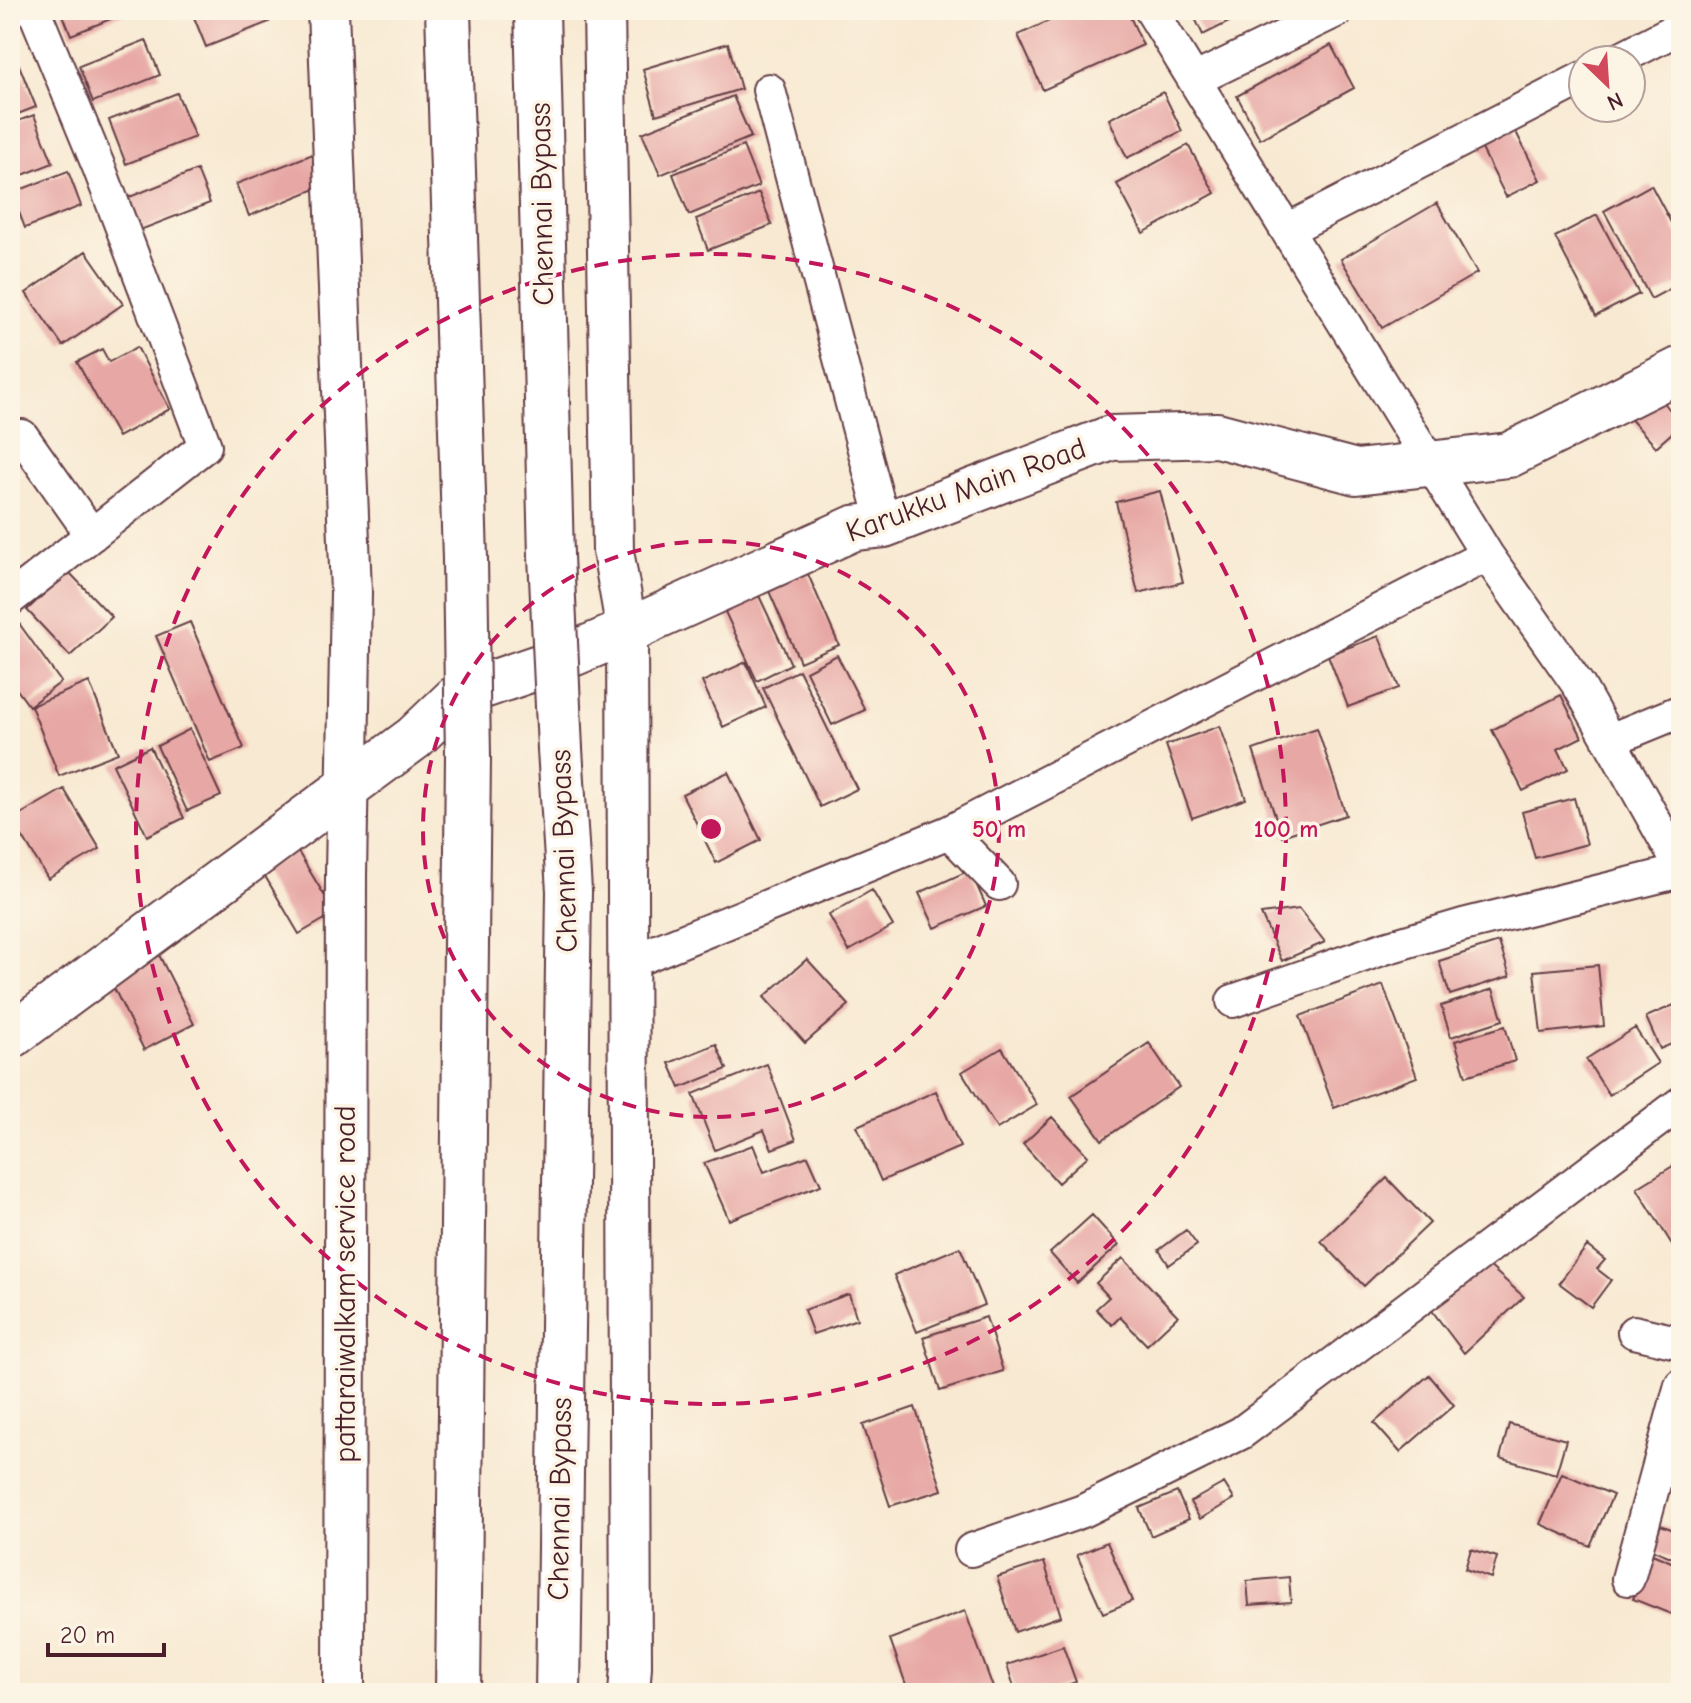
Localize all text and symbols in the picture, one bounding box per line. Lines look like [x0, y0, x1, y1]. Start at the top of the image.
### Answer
north arrow [1567, 44, 1647, 124]
text: N [1603, 86, 1627, 116]
street label: Chennai Bypass [523, 102, 561, 306]
street label: Karukku Main Road [841, 430, 1091, 550]
street label: Chennai Bypass [543, 749, 585, 953]
centre of rings [697, 815, 725, 843]
text: 50 m [972, 815, 1026, 843]
text: 100 m [1254, 815, 1318, 843]
street label: pattaraiwalkam service road [328, 1105, 363, 1463]
street label: Chennai Bypass [541, 1397, 579, 1601]
scale bar [48, 1607, 164, 1657]
text: 20 m [60, 1621, 115, 1649]

